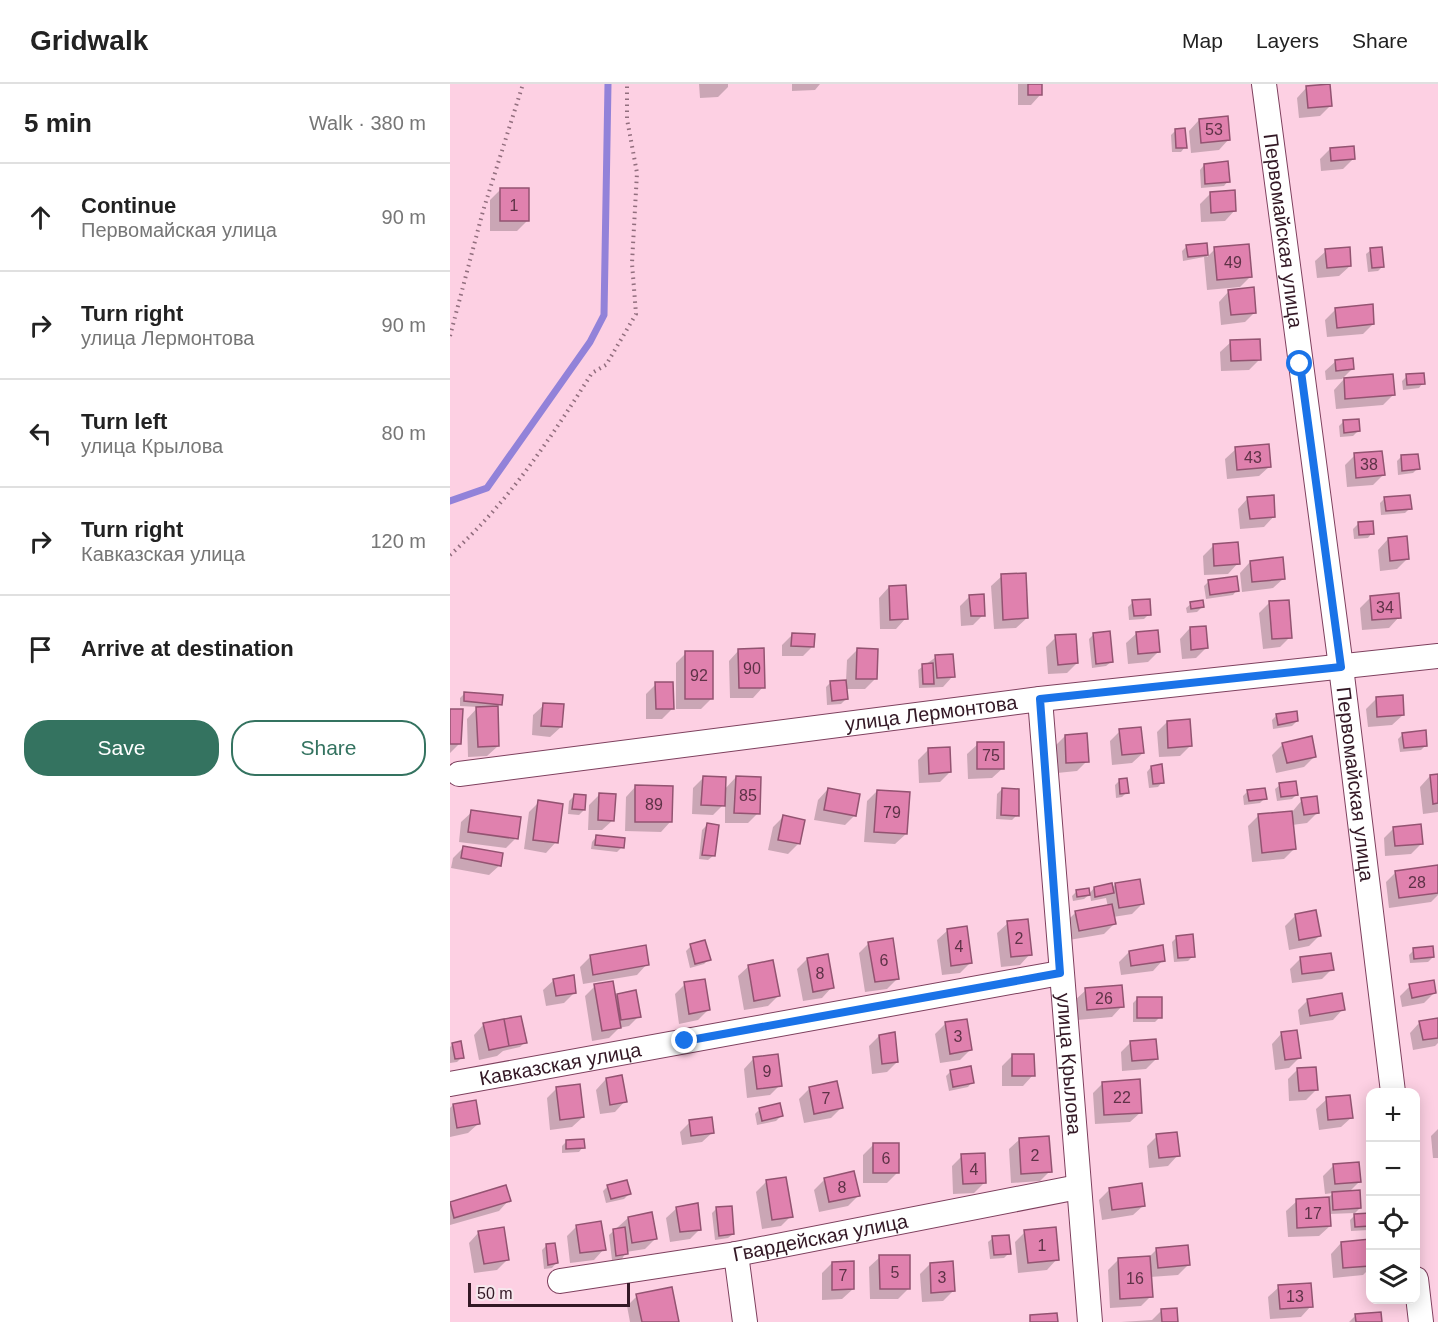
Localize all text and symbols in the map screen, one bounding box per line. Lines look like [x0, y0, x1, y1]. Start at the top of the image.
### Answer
text: Gridwalk [30, 25, 148, 56]
text: Map [1182, 29, 1223, 52]
text: Layers [1256, 29, 1319, 52]
text: Share [1352, 29, 1408, 52]
text: 5 min [24, 108, 92, 138]
text: Walk · 380 m [309, 112, 426, 134]
house number: 53 [1205, 121, 1223, 138]
street label: Первомайская улица [1260, 132, 1307, 330]
text: Continue [81, 193, 176, 218]
house number: 1 [510, 197, 519, 214]
icon: ahead [24, 201, 57, 234]
text: 90 m [382, 206, 426, 228]
text: Первомайская улица [81, 219, 277, 241]
house number: 49 [1224, 254, 1242, 271]
text: Turn right [81, 301, 183, 326]
icon: right [24, 309, 57, 342]
text: 90 m [382, 314, 426, 336]
text: улица Лермонтова [81, 327, 254, 349]
route start [1286, 350, 1312, 376]
text: Turn left [81, 409, 167, 434]
icon: left [24, 417, 57, 450]
text: 80 m [382, 422, 426, 444]
text: улица Крылова [81, 435, 223, 457]
house number: 43 [1244, 449, 1262, 466]
house number: 38 [1360, 456, 1378, 473]
text: Turn right [81, 517, 183, 542]
icon: right [24, 525, 57, 558]
text: 120 m [370, 530, 426, 552]
text: Кавказская улица [81, 543, 245, 565]
house number: 34 [1376, 599, 1394, 616]
icon: arrive [24, 633, 57, 666]
text: Arrive at destination [81, 636, 294, 661]
house number: 90 [743, 660, 761, 677]
house number: 92 [690, 667, 708, 684]
street label: Первомайская улица [1333, 685, 1378, 884]
street label: улица Лермонтова [844, 691, 1019, 735]
button: Save [24, 720, 219, 776]
button: Share [231, 720, 426, 776]
house number: 75 [982, 747, 1000, 764]
house number: 85 [739, 787, 757, 804]
house number: 89 [645, 796, 663, 813]
house number: 79 [883, 804, 901, 821]
house number: 28 [1408, 874, 1426, 891]
house number: 2 [1015, 930, 1024, 947]
house number: 4 [955, 938, 964, 955]
house number: 6 [880, 952, 889, 969]
house number: 8 [816, 965, 825, 982]
house number: 26 [1095, 990, 1113, 1007]
street label: улица Крылова [1053, 992, 1086, 1136]
route end [671, 1027, 697, 1053]
house number: 3 [954, 1028, 963, 1045]
street label: Кавказская улица [477, 1038, 644, 1089]
house number: 9 [763, 1063, 772, 1080]
map controls [1366, 1088, 1420, 1304]
button: + [1366, 1088, 1420, 1142]
house number: 22 [1113, 1089, 1131, 1106]
house number: 7 [822, 1090, 831, 1107]
button: − [1366, 1142, 1420, 1196]
house number: 2 [1031, 1147, 1040, 1164]
house number: 6 [882, 1150, 891, 1167]
house number: 4 [970, 1161, 979, 1178]
house number: 8 [838, 1179, 847, 1196]
button: locate [1366, 1196, 1420, 1250]
house number: 17 [1304, 1205, 1322, 1222]
street label: Гвардейская улица [731, 1209, 910, 1265]
house number: 1 [1038, 1237, 1047, 1254]
button: layers [1366, 1250, 1420, 1304]
house number: 5 [891, 1264, 900, 1281]
house number: 7 [839, 1267, 848, 1284]
house number: 3 [938, 1269, 947, 1286]
house number: 16 [1126, 1270, 1144, 1287]
scale bar [468, 1280, 630, 1308]
text: 50 m [477, 1285, 513, 1302]
house number: 13 [1286, 1288, 1304, 1305]

